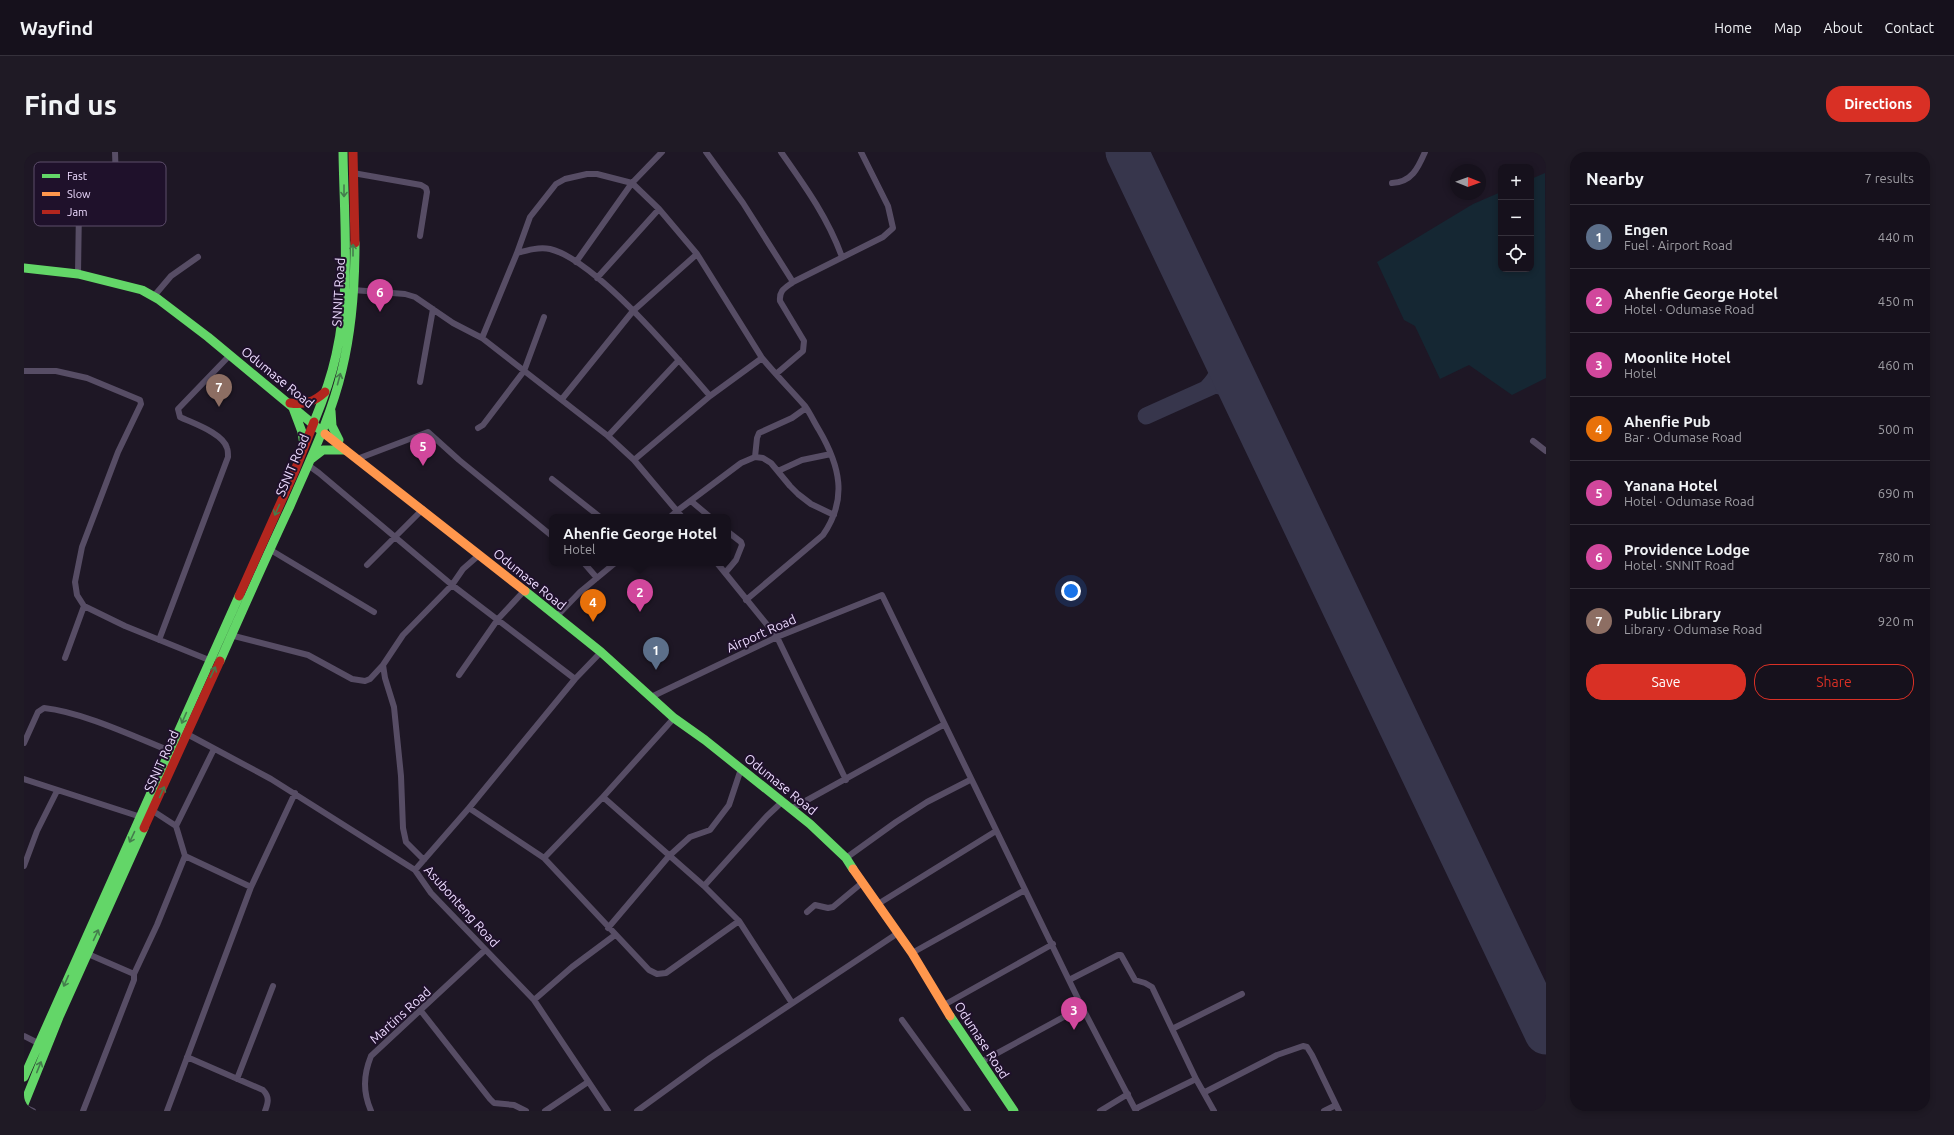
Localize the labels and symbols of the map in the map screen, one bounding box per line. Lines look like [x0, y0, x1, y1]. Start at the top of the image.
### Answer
legend [34, 162, 166, 226]
north arrow [1450, 164, 1486, 200]
text: Fast [67, 170, 88, 182]
one-way arrow [340, 184, 348, 197]
text: Slow [67, 188, 91, 200]
text: Jam [67, 206, 88, 218]
one-way arrow [349, 244, 357, 257]
street label: SNNIT Road [329, 257, 347, 327]
pin: 6 [367, 279, 393, 312]
street label: Odumase Road [239, 344, 317, 410]
one-way arrow [336, 373, 343, 386]
pin: 7 [206, 374, 232, 407]
street label: SSNIT Road [273, 432, 311, 498]
pin: 5 [410, 433, 436, 466]
one-way arrow [273, 504, 280, 516]
street label: Odumase Road [491, 546, 569, 612]
pin: 2 [627, 579, 653, 612]
your location [1061, 581, 1081, 601]
pin: 4 [580, 589, 606, 622]
street label: Airport Road [724, 611, 798, 655]
pin: 1 [643, 637, 669, 670]
one-way arrow [210, 667, 218, 679]
one-way arrow [180, 712, 187, 724]
street label: SSNIT Road [141, 728, 181, 794]
street label: Odumase Road [742, 751, 820, 817]
one-way arrow [158, 786, 166, 798]
one-way arrow [128, 831, 135, 843]
street label: Asubonteng Road [422, 863, 502, 949]
one-way arrow [93, 930, 100, 942]
one-way arrow [62, 975, 69, 987]
street label: Martins Road [367, 984, 433, 1046]
pin: 3 [1061, 997, 1087, 1030]
street label: Odumase Road [952, 999, 1012, 1081]
one-way arrow [35, 1062, 43, 1074]

